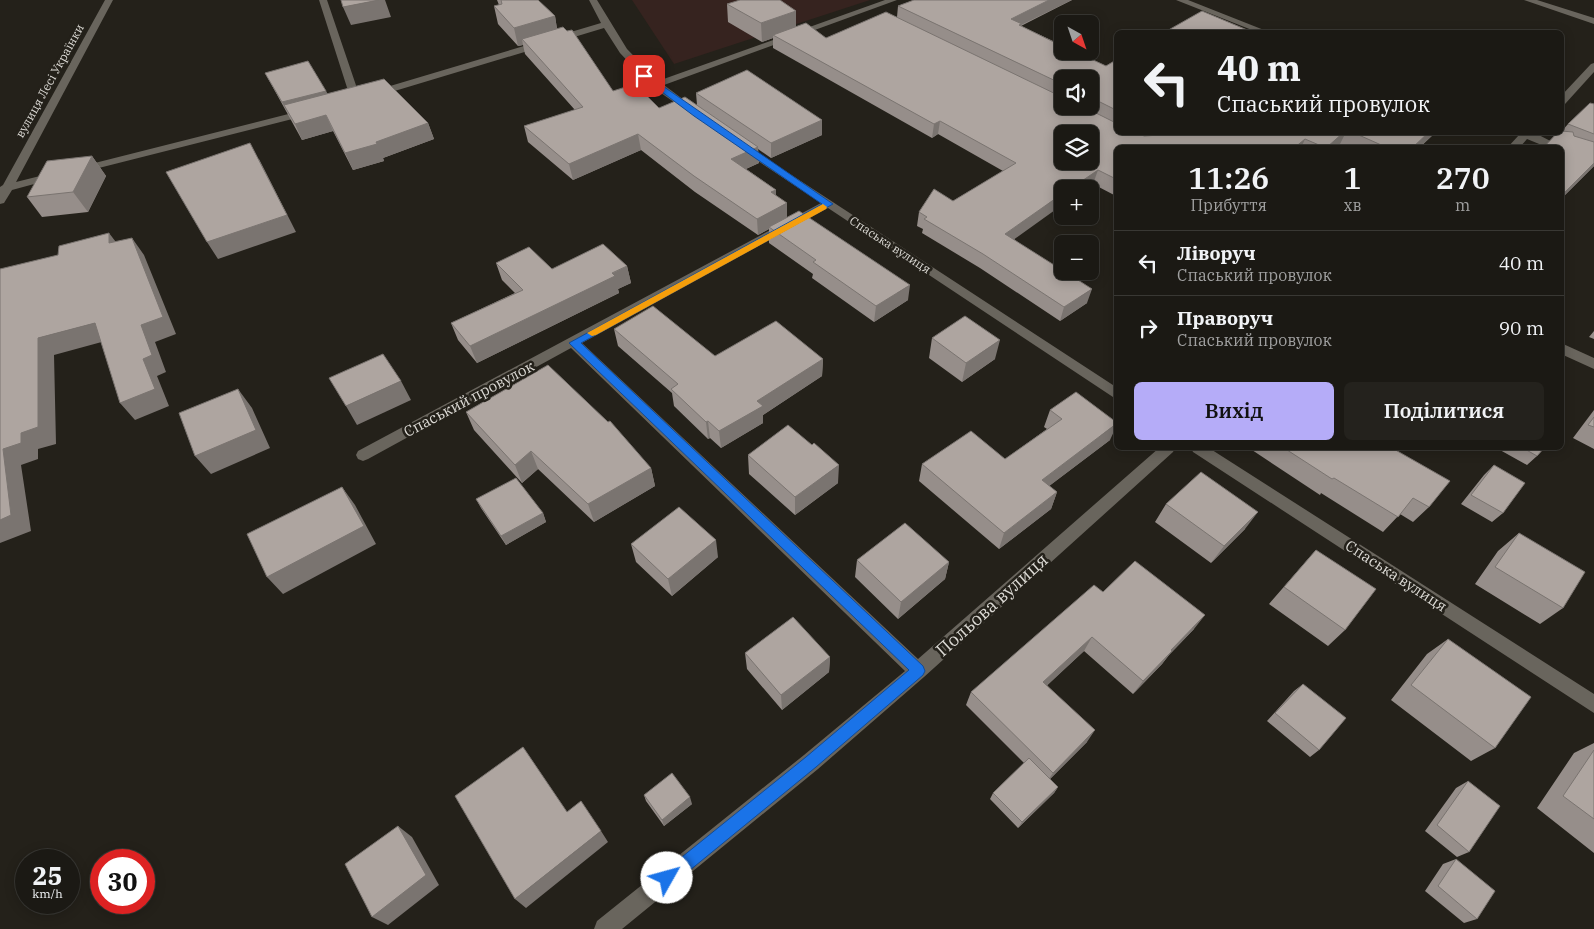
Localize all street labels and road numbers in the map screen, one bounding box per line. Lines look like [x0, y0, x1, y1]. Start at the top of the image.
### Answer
street label: вулиця Лесі Українки [12, 21, 87, 140]
street label: Спаська вулиця [847, 213, 934, 276]
street label: Спаський провулок [400, 356, 538, 441]
street label: Спаська вулиця [1342, 536, 1451, 616]
street label: Польова вулиця [931, 548, 1053, 661]

